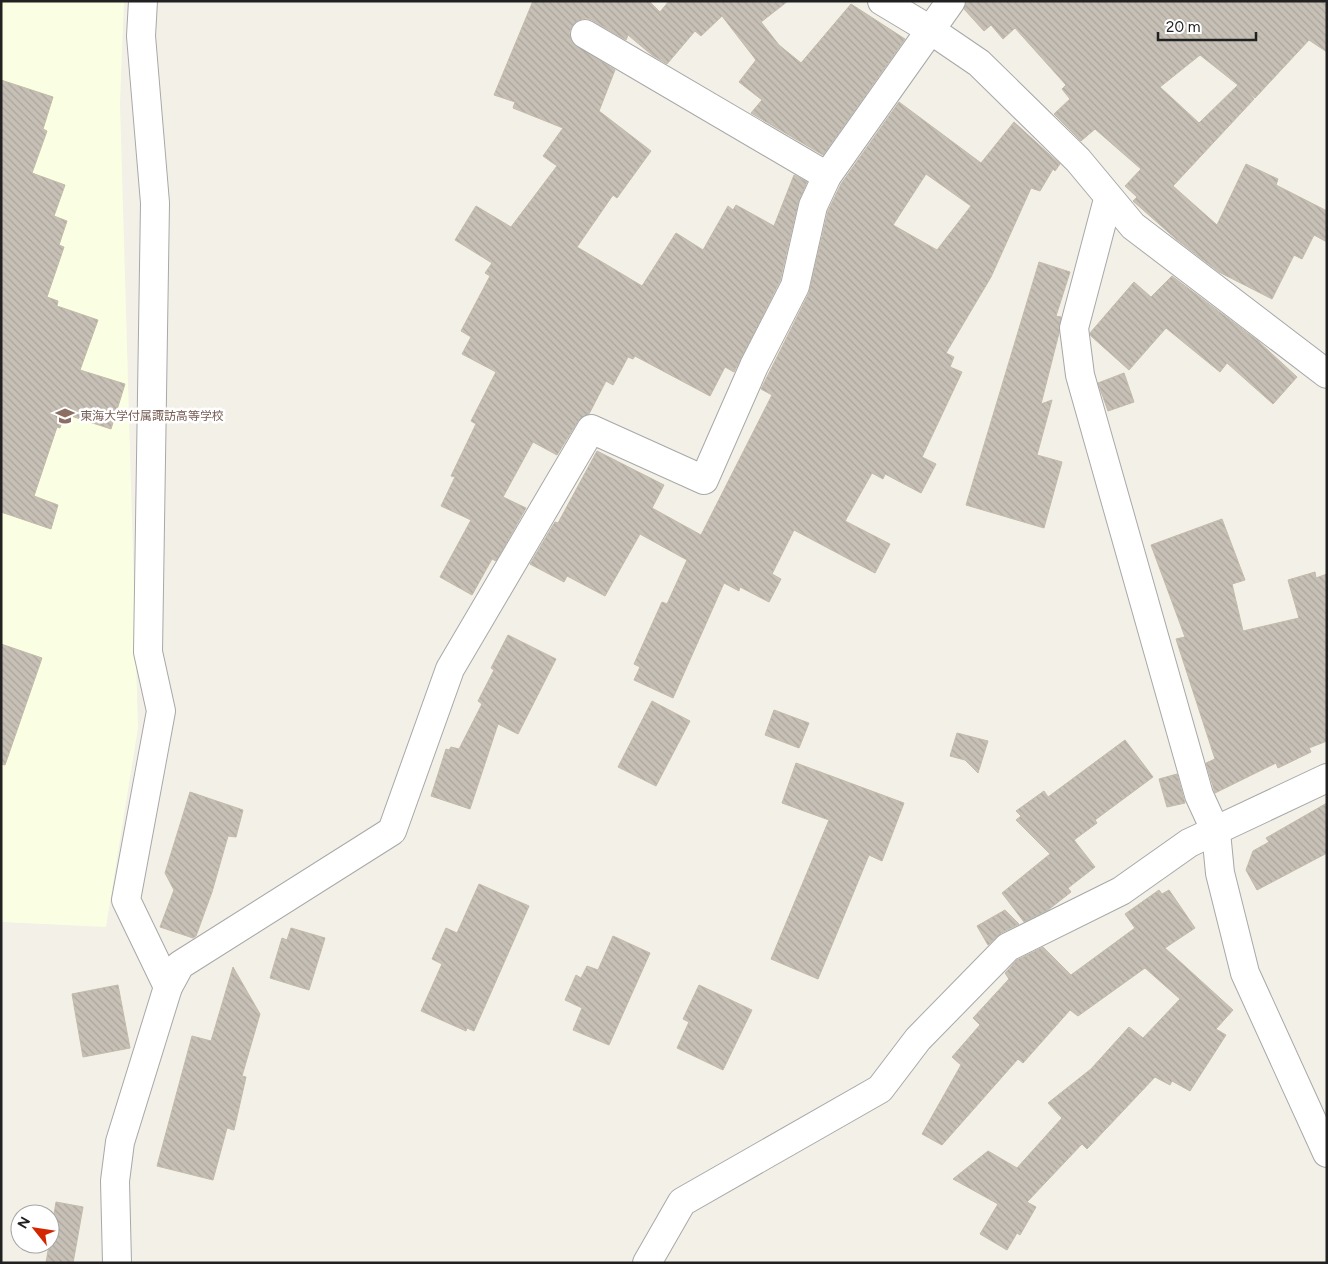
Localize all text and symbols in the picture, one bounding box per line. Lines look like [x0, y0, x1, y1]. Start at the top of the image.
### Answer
scale bar [1158, 10, 1256, 42]
text: 20 m [1166, 18, 1200, 36]
school or university icon: 東海大学付属諏訪高等学校 [54, 405, 76, 427]
place label: 東海大学付属諏訪高等学校 [80, 409, 224, 423]
north arrow [10, 1204, 60, 1254]
text: N [14, 1214, 34, 1232]

